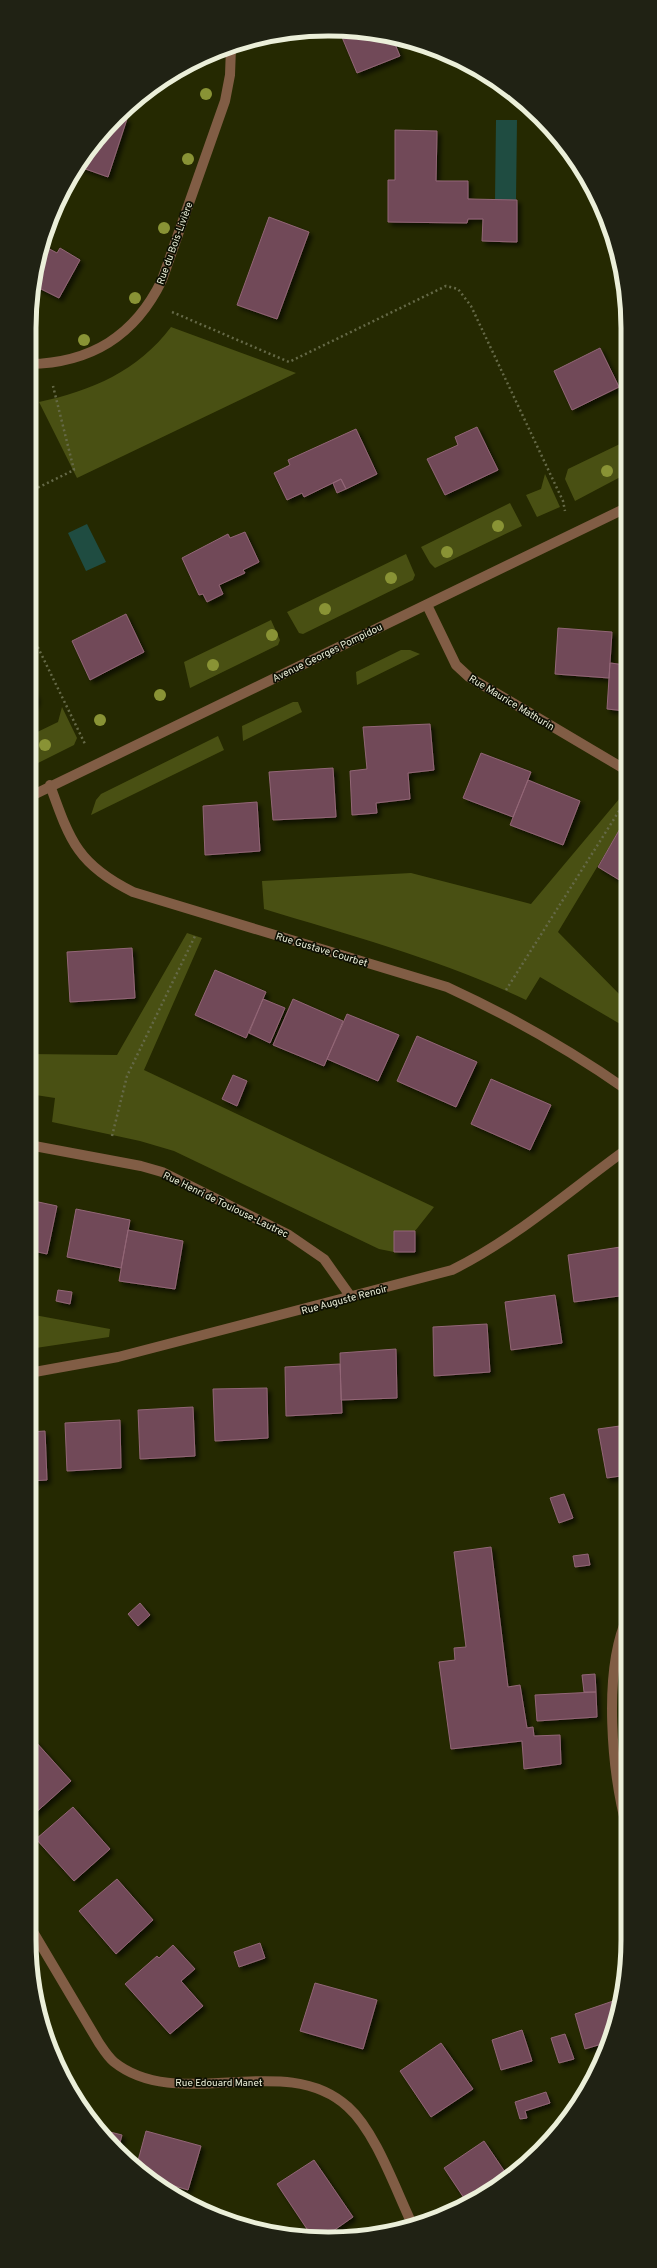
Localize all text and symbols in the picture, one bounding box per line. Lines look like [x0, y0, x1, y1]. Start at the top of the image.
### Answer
street label: Rue du Bois-Livière [154, 200, 196, 287]
street label: Avenue Georges Pompidou [271, 621, 385, 686]
street label: Rue Maurice Mathurin [466, 673, 556, 734]
street label: Rue Gustave Courbet [274, 930, 369, 971]
street label: Rue Henri de Toulouse-Lautrec [161, 1169, 290, 1241]
street label: Rue Auguste Renoir [300, 1283, 389, 1318]
street label: Rue Edouard Manet [175, 2077, 263, 2090]

